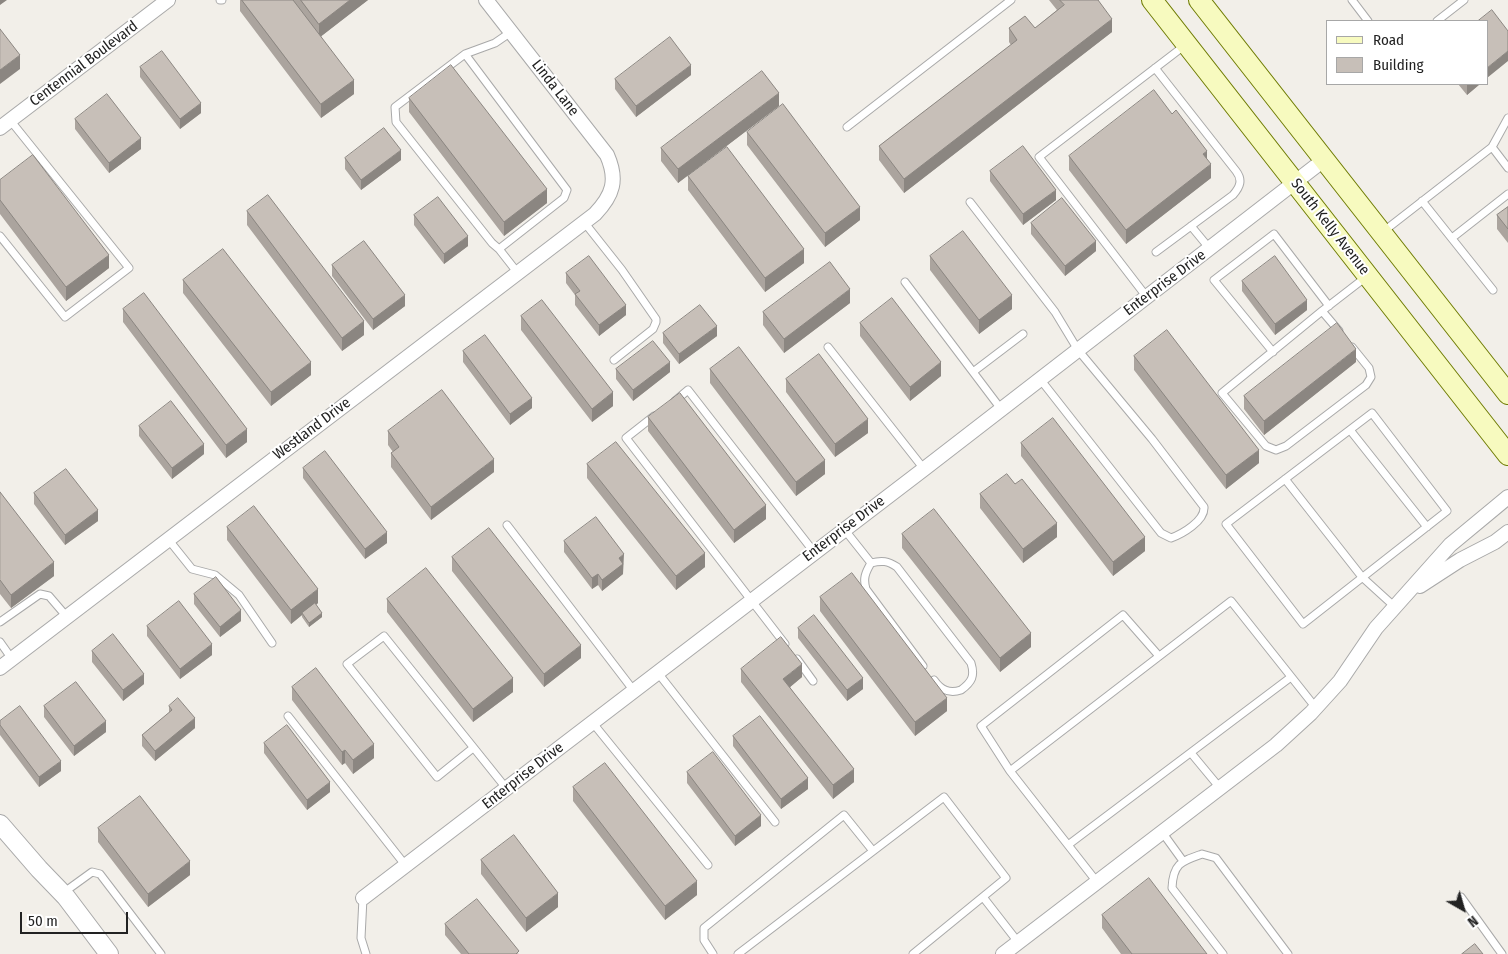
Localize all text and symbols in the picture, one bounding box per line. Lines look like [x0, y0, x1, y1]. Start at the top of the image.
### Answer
street label: Centennial Boulevard [26, 17, 142, 111]
legend [1326, 20, 1488, 85]
text: Road [1373, 31, 1404, 49]
street label: Linda Lane [527, 56, 583, 120]
text: Building [1373, 56, 1424, 74]
street label: South Kelly Avenue [1287, 175, 1373, 279]
street label: Enterprise Drive [1120, 246, 1210, 320]
street label: Westland Drive [270, 394, 354, 464]
street label: Enterprise Drive [799, 492, 889, 566]
street label: Enterprise Drive [479, 739, 567, 813]
north arrow [1438, 884, 1488, 934]
scale bar [22, 902, 130, 934]
text: 50 m [28, 912, 58, 930]
text: N [1464, 912, 1481, 930]

